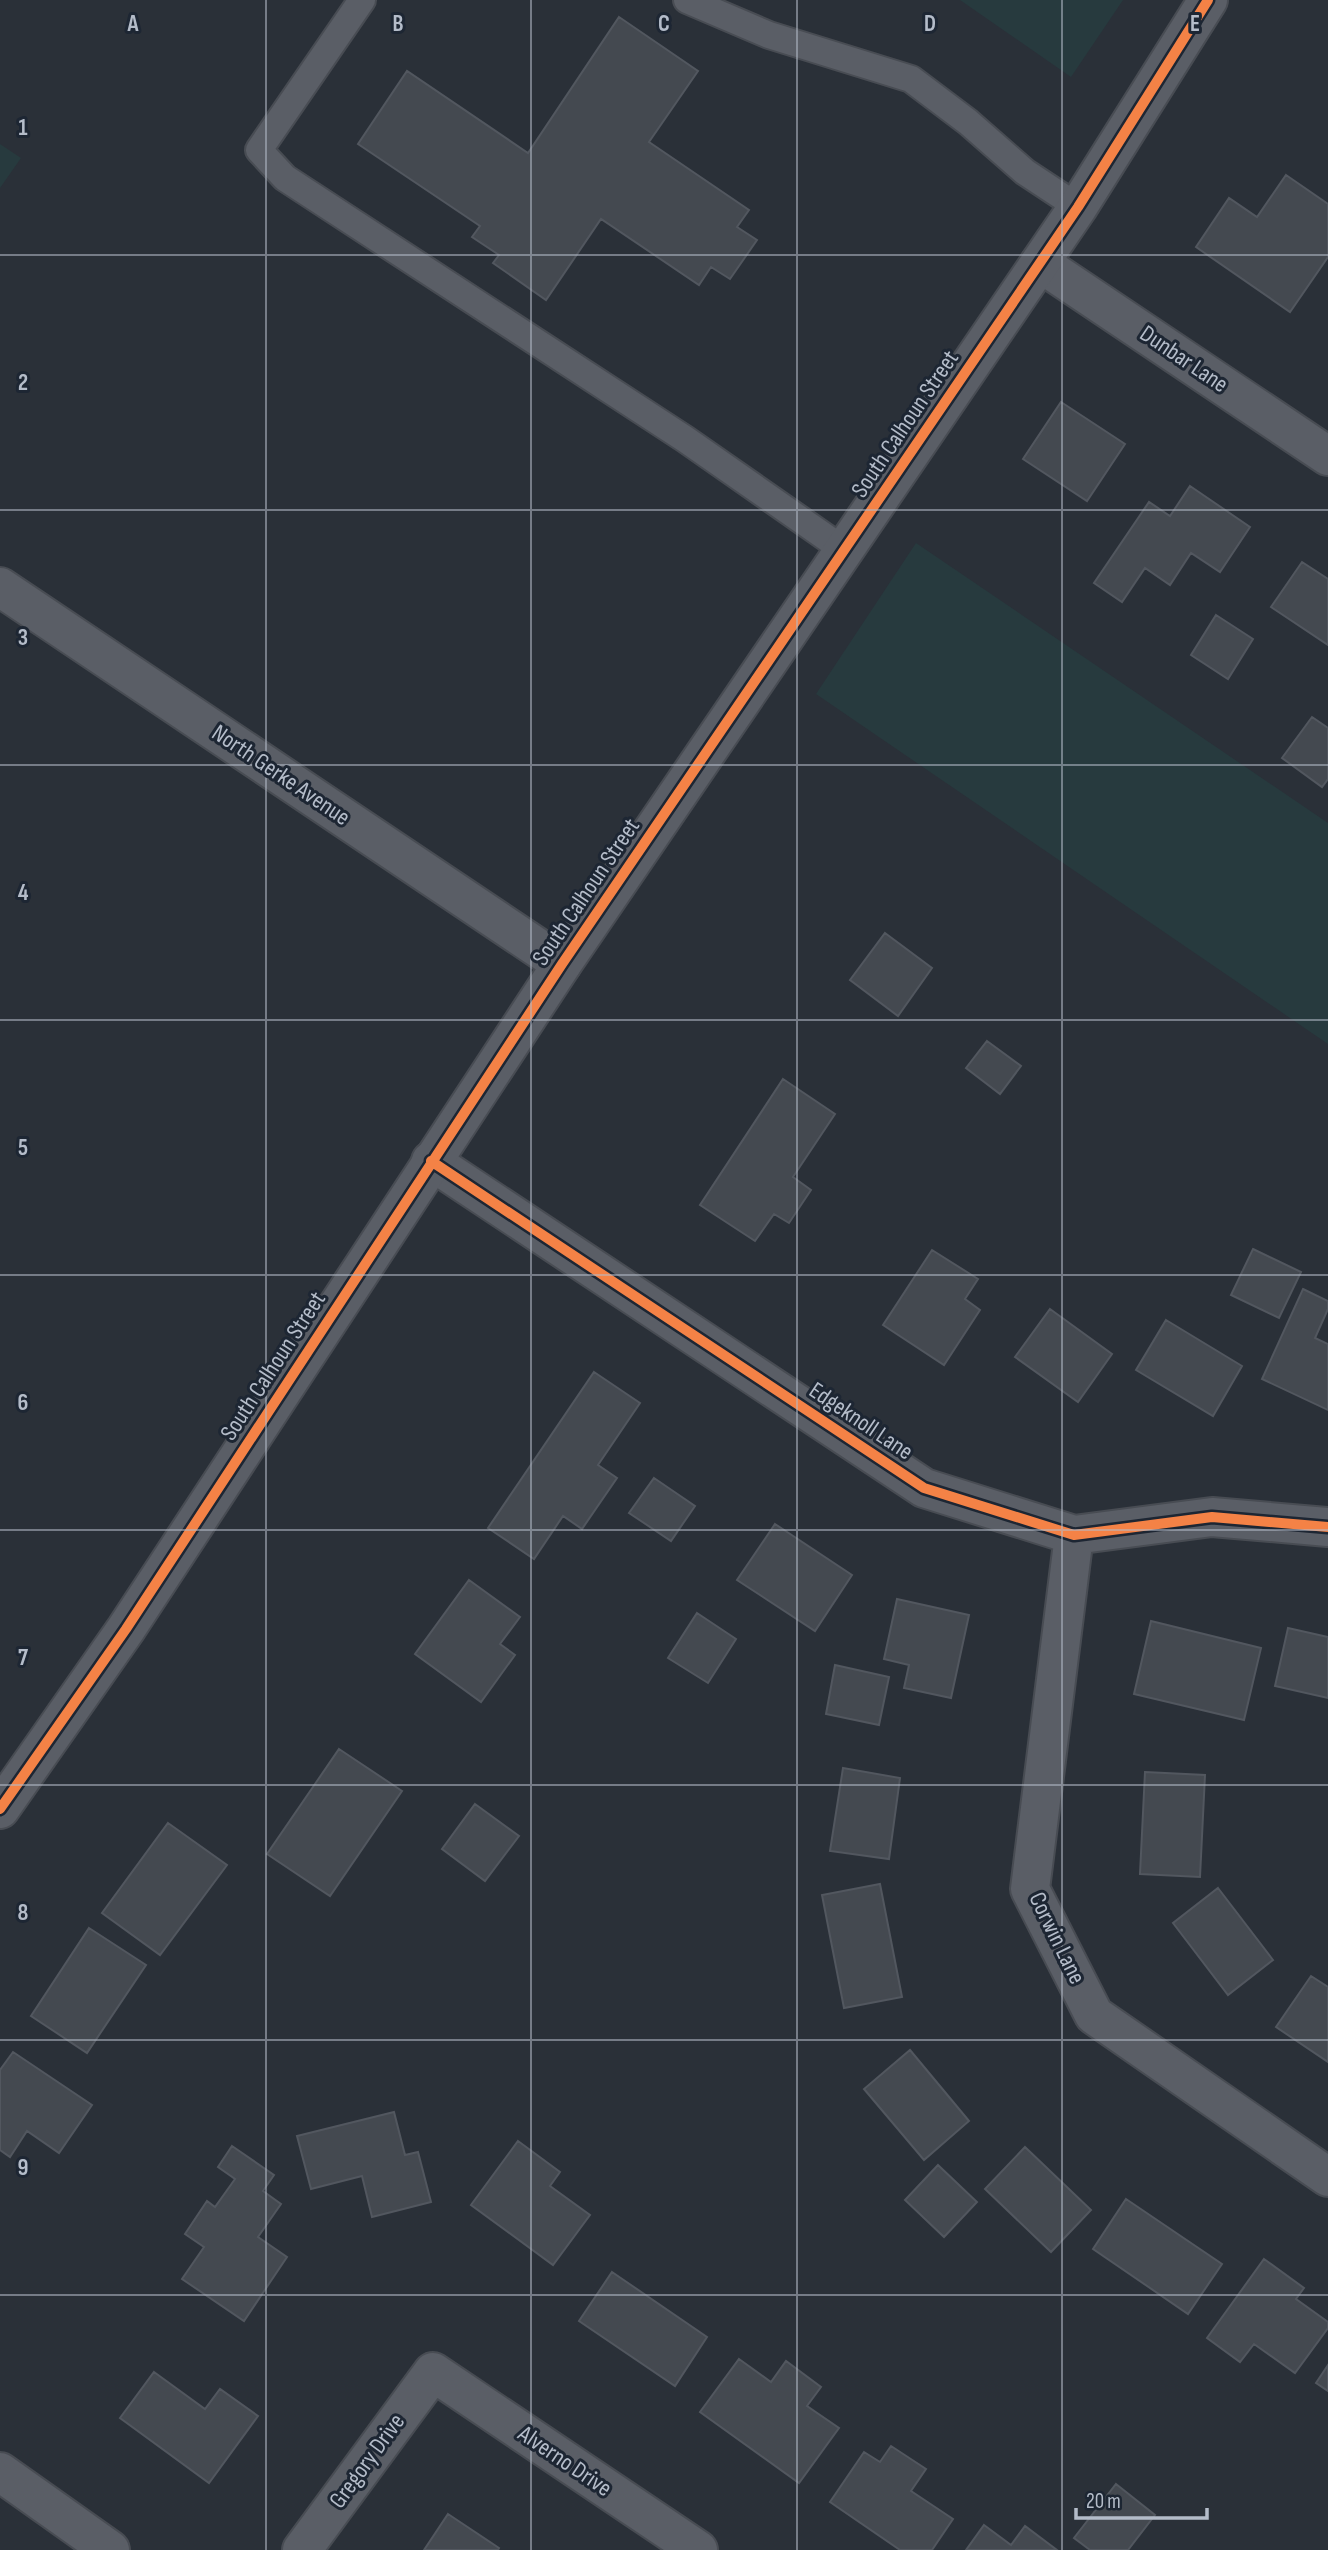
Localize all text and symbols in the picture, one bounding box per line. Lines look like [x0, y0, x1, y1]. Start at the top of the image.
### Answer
text: A [127, 10, 140, 38]
text: B [393, 10, 404, 38]
text: C [658, 10, 670, 38]
text: D [924, 10, 936, 38]
text: E [1190, 10, 1200, 38]
text: 1 [18, 114, 28, 142]
street label: Dunbar Lane [1134, 319, 1234, 399]
street label: South Calhoun Street [845, 345, 965, 503]
text: 2 [18, 369, 28, 397]
text: 3 [18, 624, 28, 652]
street label: North Gerke Avenue [206, 718, 356, 832]
street label: South Calhoun Street [526, 813, 646, 971]
text: 4 [18, 879, 29, 907]
text: 5 [18, 1134, 28, 1162]
street label: South Calhoun Street [214, 1286, 332, 1446]
street label: Edgeknoll Lane [804, 1376, 918, 1466]
text: 6 [18, 1389, 28, 1417]
text: 7 [18, 1644, 28, 1672]
street label: Corwin Lane [1022, 1887, 1092, 1989]
text: 8 [18, 1899, 29, 1927]
text: 9 [18, 2154, 28, 2182]
street label: Gregory Drive [323, 2408, 411, 2514]
street label: Alverno Drive [512, 2419, 617, 2503]
scale bar [1076, 2476, 1207, 2520]
text: 20 m [1086, 2489, 1121, 2514]

